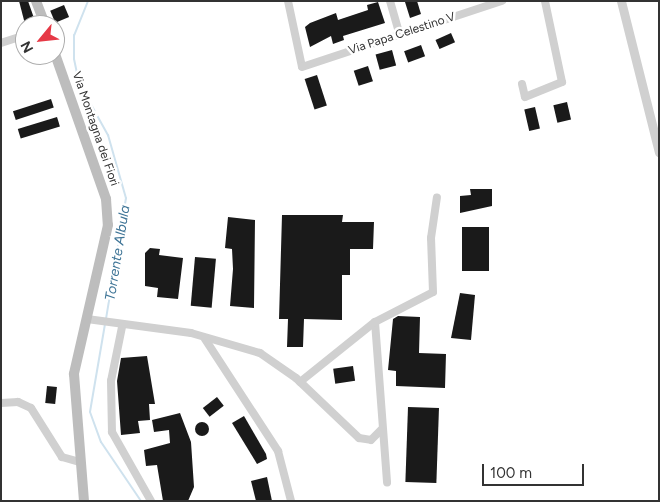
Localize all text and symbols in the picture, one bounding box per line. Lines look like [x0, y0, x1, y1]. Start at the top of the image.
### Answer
street label: Via Papa Celestino V [347, 10, 457, 58]
north arrow [15, 15, 65, 65]
text: N [17, 38, 37, 56]
street label: Via Montagna dei Fiori [69, 70, 121, 188]
water label: Torrente Albula [102, 204, 134, 302]
scale bar [485, 454, 588, 486]
text: 100 m [490, 464, 532, 482]

